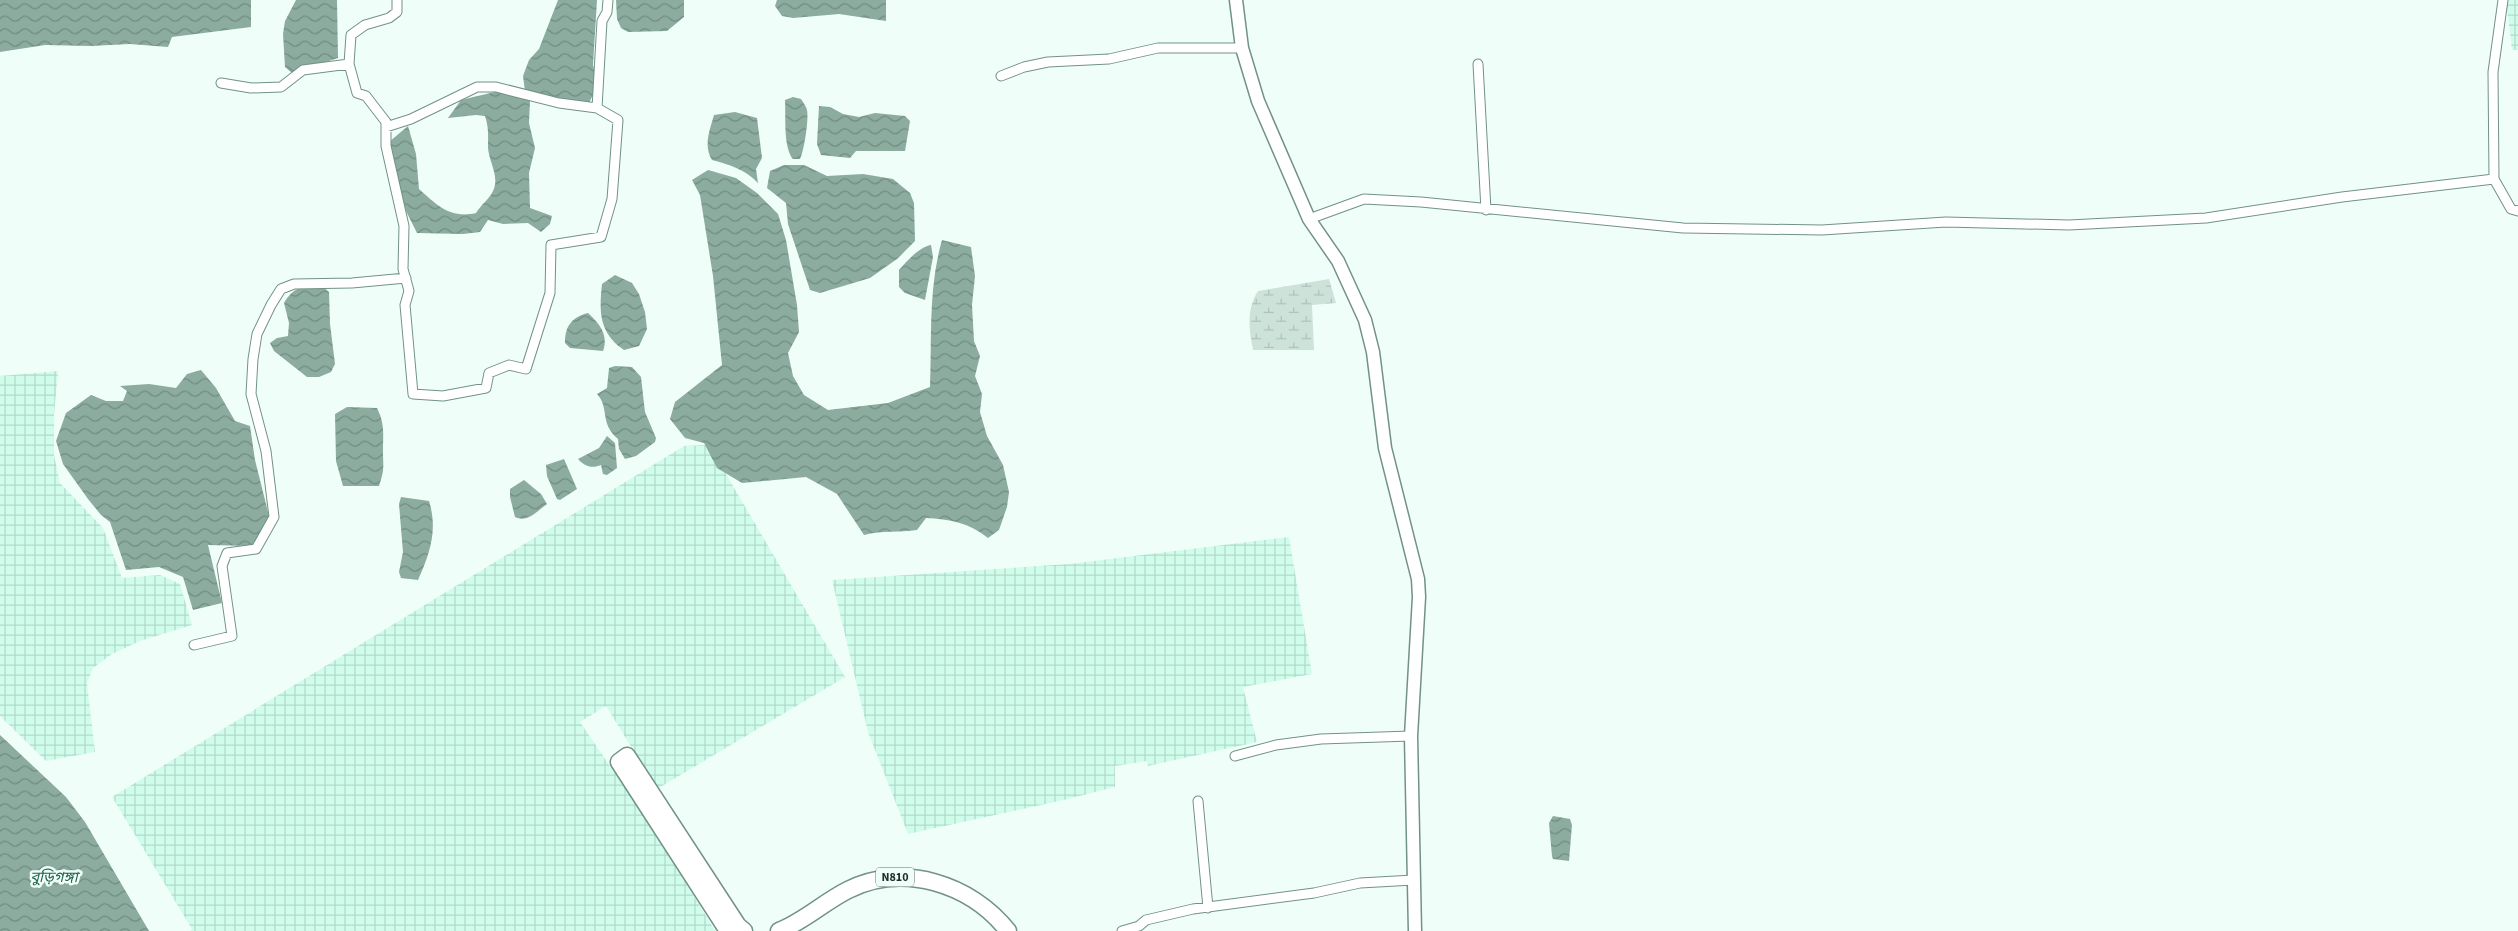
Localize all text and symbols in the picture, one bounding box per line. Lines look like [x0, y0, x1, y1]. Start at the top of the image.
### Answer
water label: বুড়িগঙ্গা [30, 867, 81, 888]
road number: N810 [876, 868, 914, 886]

